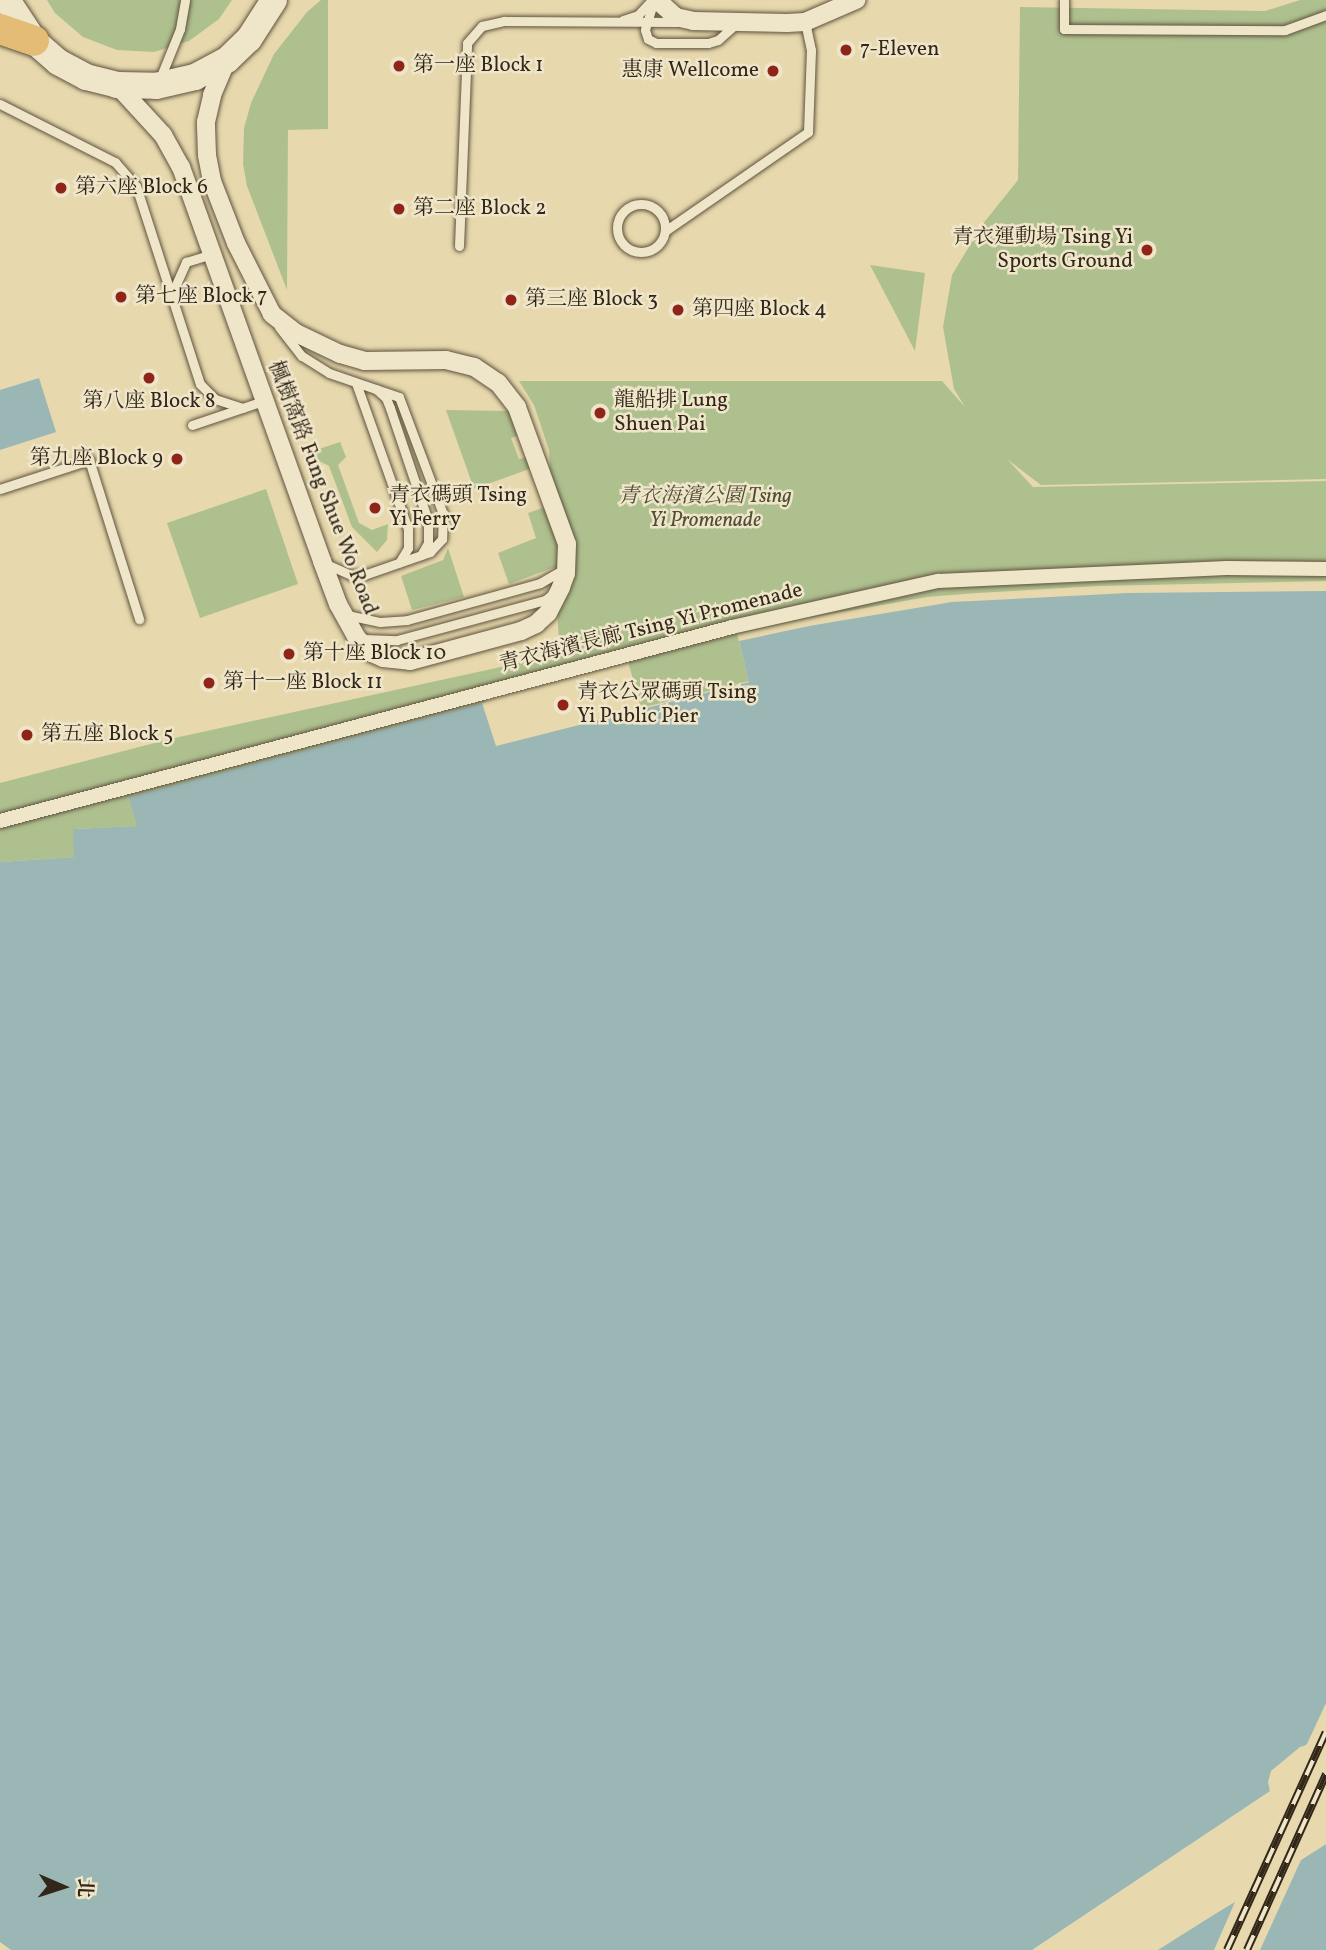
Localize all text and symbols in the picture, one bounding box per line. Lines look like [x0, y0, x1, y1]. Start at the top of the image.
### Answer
place label: 7-Eleven [860, 37, 940, 63]
marker: 7-Eleven [838, 42, 854, 58]
place label: 第一座 Block 1 [413, 53, 543, 79]
marker: 第一座 Block 1 [391, 58, 407, 74]
place label: 惠康 Wellcome [622, 58, 759, 84]
marker: 惠康 Wellcome [765, 63, 781, 79]
place label: 第六座 Block 6 [75, 175, 208, 201]
marker: 第六座 Block 6 [53, 180, 69, 196]
place label: 第二座 Block 2 [413, 196, 547, 222]
marker: 第二座 Block 2 [391, 201, 407, 217]
place label: 青衣運動場 Tsing Yi Sports Ground [951, 225, 1133, 275]
marker: 青衣運動場 Tsing Yi Sports Ground [1139, 242, 1155, 258]
place label: 第七座 Block 7 [135, 284, 267, 310]
place label: 第三座 Block 3 [525, 287, 658, 313]
marker: 第七座 Block 7 [113, 289, 129, 305]
marker: 第三座 Block 3 [503, 292, 519, 308]
place label: 第四座 Block 4 [692, 297, 827, 323]
marker: 第四座 Block 4 [670, 302, 686, 318]
street label: 楓樹窩路 Fung Shue Wo Road [262, 357, 382, 619]
marker: 第八座 Block 8 [141, 370, 157, 386]
place label: 龍船排 Lung Shuen Pai [614, 388, 728, 438]
place label: 第八座 Block 8 [83, 389, 215, 415]
marker: 龍船排 Lung Shuen Pai [592, 405, 608, 421]
place label: 第九座 Block 9 [30, 446, 163, 472]
marker: 第九座 Block 9 [169, 451, 185, 467]
place label: 青衣碼頭 Tsing Yi Ferry [389, 483, 527, 533]
park label: 青衣海濱公園 Tsing Yi Promenade [618, 484, 792, 534]
marker: 青衣碼頭 Tsing Yi Ferry [367, 500, 383, 516]
street label: 青衣海濱長廊 Tsing Yi Promenade [496, 578, 806, 678]
place label: 第十座 Block 10 [303, 641, 446, 667]
marker: 第十座 Block 10 [281, 646, 297, 662]
place label: 第十一座 Block 11 [223, 670, 383, 696]
marker: 第十一座 Block 11 [201, 675, 217, 691]
place label: 青衣公眾碼頭 Tsing Yi Public Pier [577, 680, 757, 730]
marker: 青衣公眾碼頭 Tsing Yi Public Pier [555, 697, 571, 713]
place label: 第五座 Block 5 [41, 722, 173, 748]
marker: 第五座 Block 5 [19, 727, 35, 743]
north arrow [28, 1852, 98, 1922]
text: 北 [70, 1878, 97, 1898]

